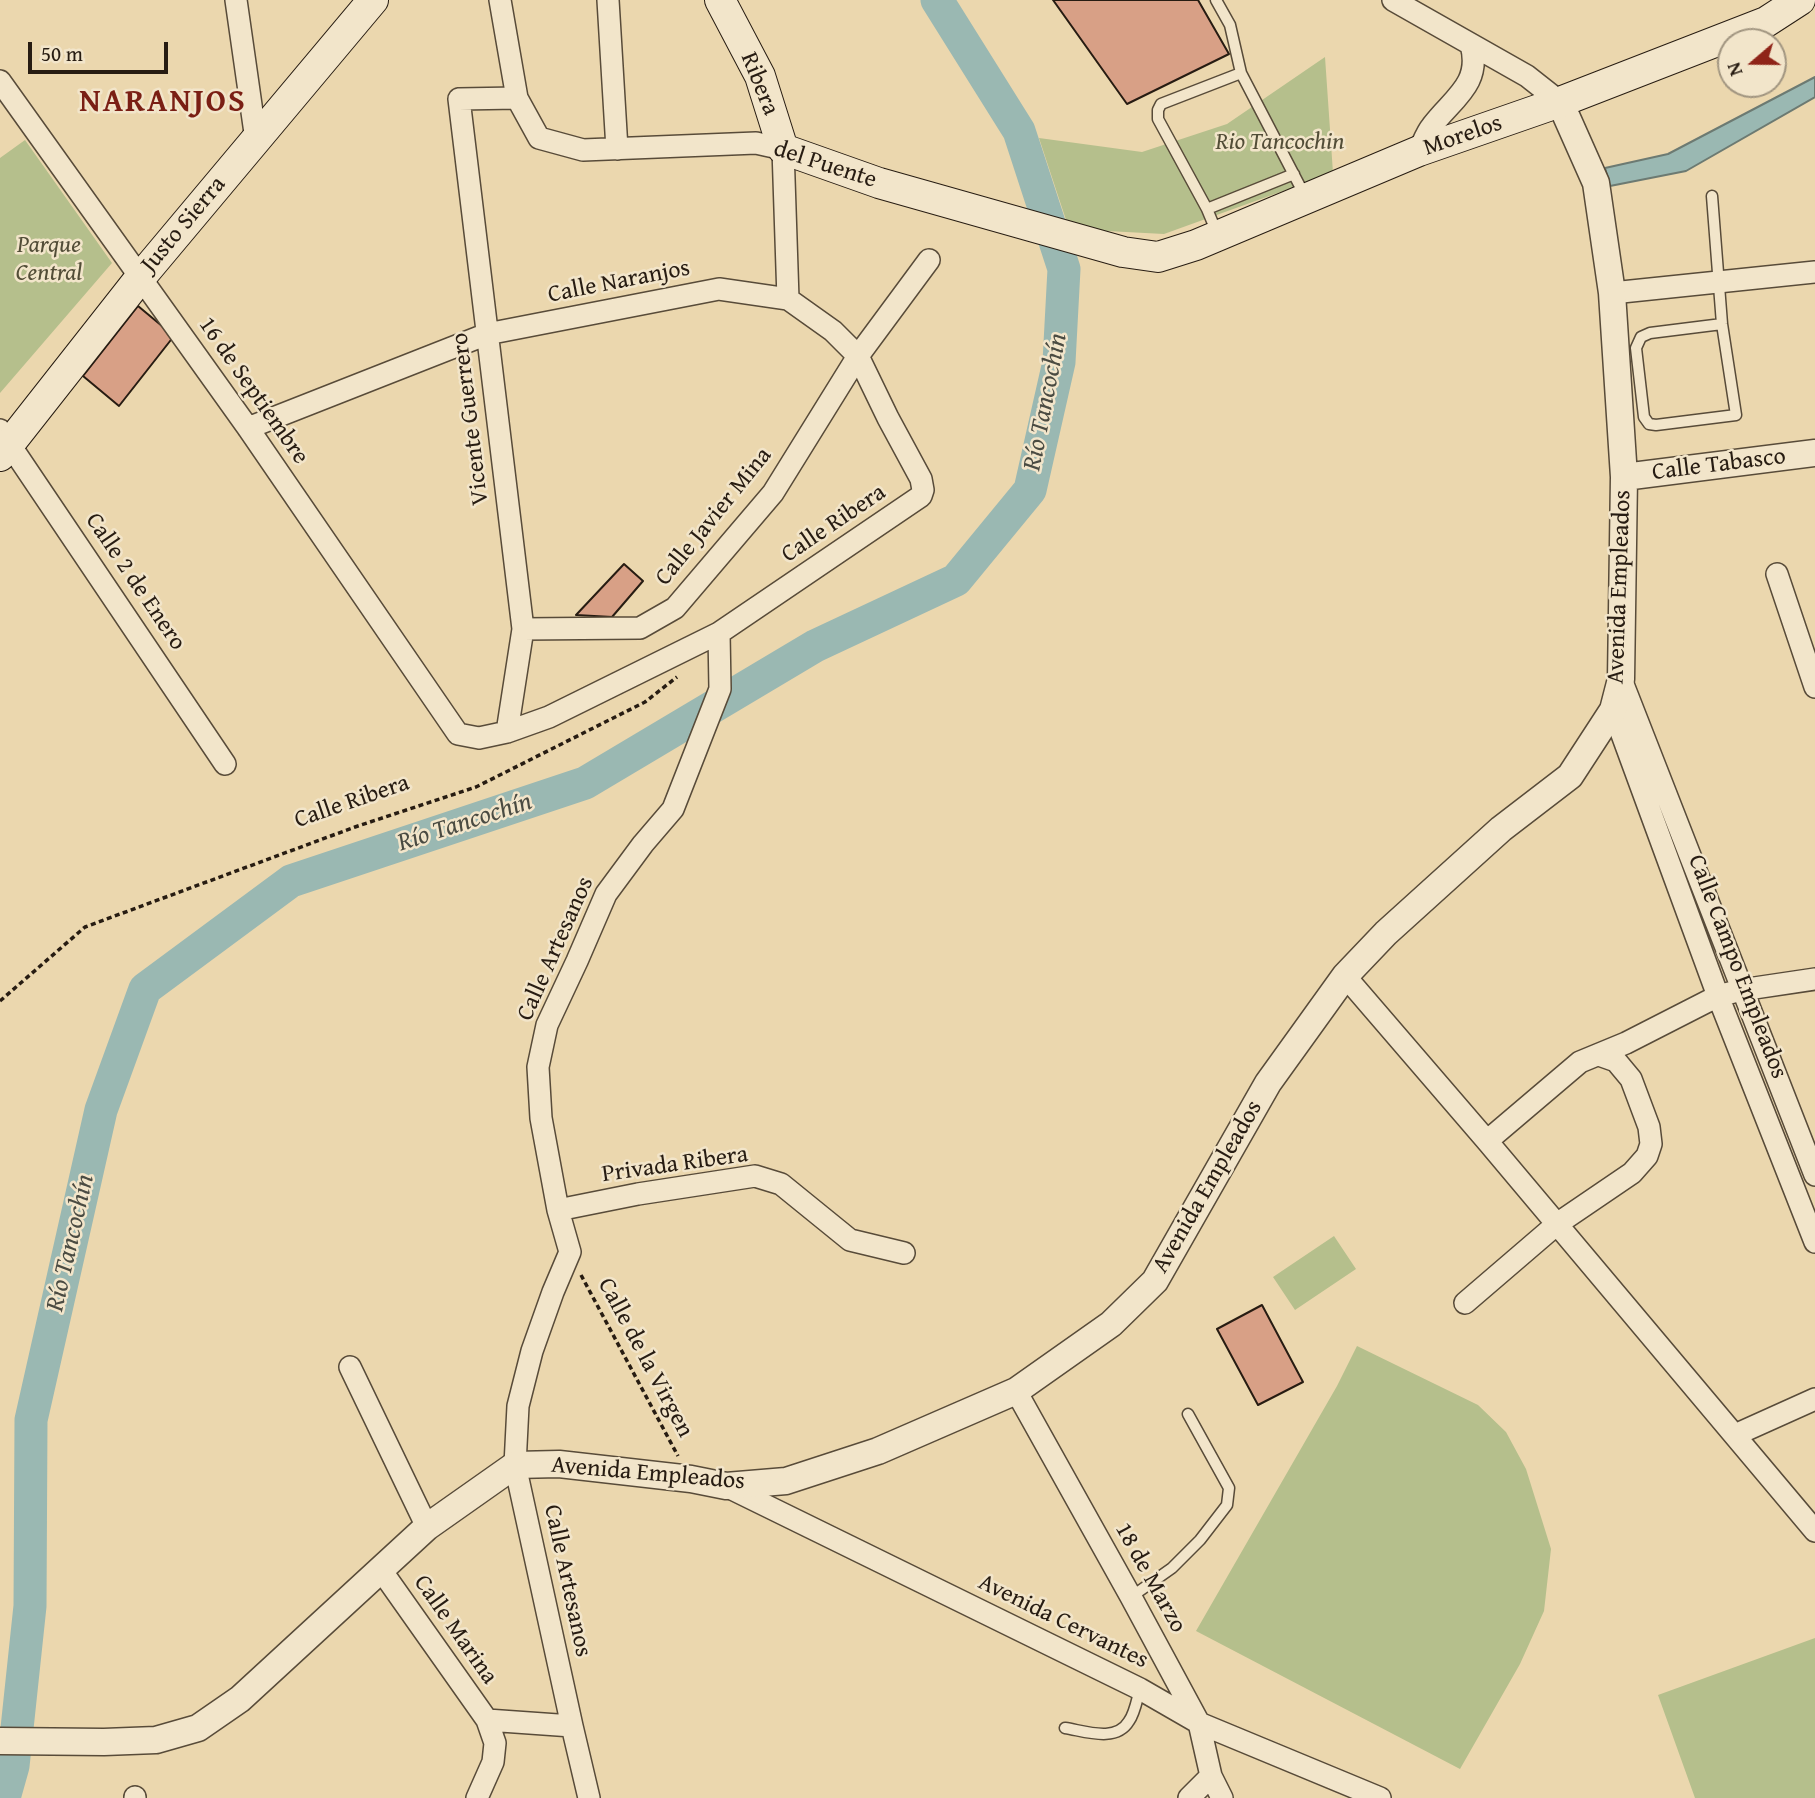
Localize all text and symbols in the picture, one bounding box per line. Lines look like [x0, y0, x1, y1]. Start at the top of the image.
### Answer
scale bar [32, 28, 172, 72]
north arrow [1717, 28, 1787, 98]
text: 50 m [41, 38, 83, 69]
street label: Ribera [733, 48, 785, 120]
text: N [1719, 59, 1749, 80]
district label: NARANJOS [80, 84, 246, 122]
street label: Morelos [1420, 109, 1506, 163]
park label: Rio Tancochin [1216, 129, 1344, 157]
street label: del Puente [770, 135, 880, 195]
street label: Justo Sierra [135, 171, 233, 279]
park label: Parque Central [16, 232, 82, 288]
street label: Calle Naranjos [546, 254, 692, 310]
street label: 16 de Septiembre [192, 312, 314, 470]
street label: Vicente Guerrero [446, 331, 496, 507]
water label: Río Tancochín [1017, 331, 1075, 473]
street label: Calle Javier Mina [650, 442, 778, 592]
street label: Calle Tabasco [1651, 443, 1787, 487]
street label: Calle Ribera [776, 479, 892, 569]
street label: Avenida Empleados [1602, 489, 1638, 685]
street label: Calle 2 de Enero [79, 508, 191, 656]
street label: Calle Ribera [291, 769, 413, 835]
water label: Río Tancochín [394, 787, 536, 859]
street label: Calle Campo Empleados [1681, 851, 1793, 1083]
street label: Calle Artesanos [511, 872, 601, 1026]
street label: Avenida Empleados [1147, 1096, 1269, 1278]
street label: Privada Ribera [600, 1141, 750, 1189]
water label: Río Tancochín [40, 1172, 102, 1314]
street label: Calle de la Virgen [591, 1273, 699, 1443]
street label: Avenida Empleados [550, 1451, 746, 1497]
street label: Calle Artesanos [537, 1502, 597, 1660]
street label: 18 de Marzo [1108, 1518, 1192, 1638]
street label: Avenida Cervantes [973, 1568, 1153, 1676]
street label: Calle Marina [407, 1570, 503, 1690]

